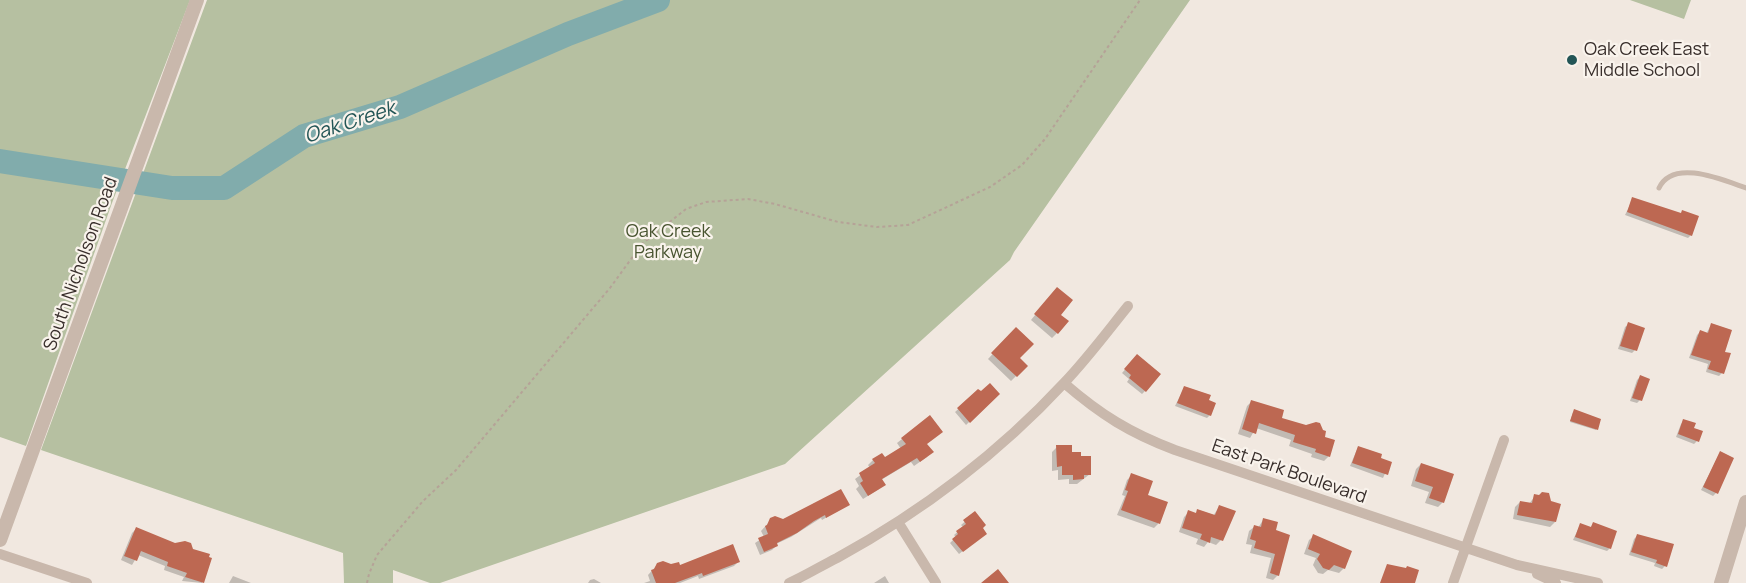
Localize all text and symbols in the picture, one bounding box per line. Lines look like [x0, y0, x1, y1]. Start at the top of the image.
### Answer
place label: Oak Creek East Middle School [1584, 39, 1709, 82]
marker: Oak Creek East Middle School [1565, 53, 1579, 67]
water label: Oak Creek [302, 97, 398, 149]
street label: South Nicholson Road [40, 174, 122, 354]
park label: Oak Creek Parkway [626, 221, 710, 264]
street label: East Park Boulevard [1209, 435, 1369, 509]

